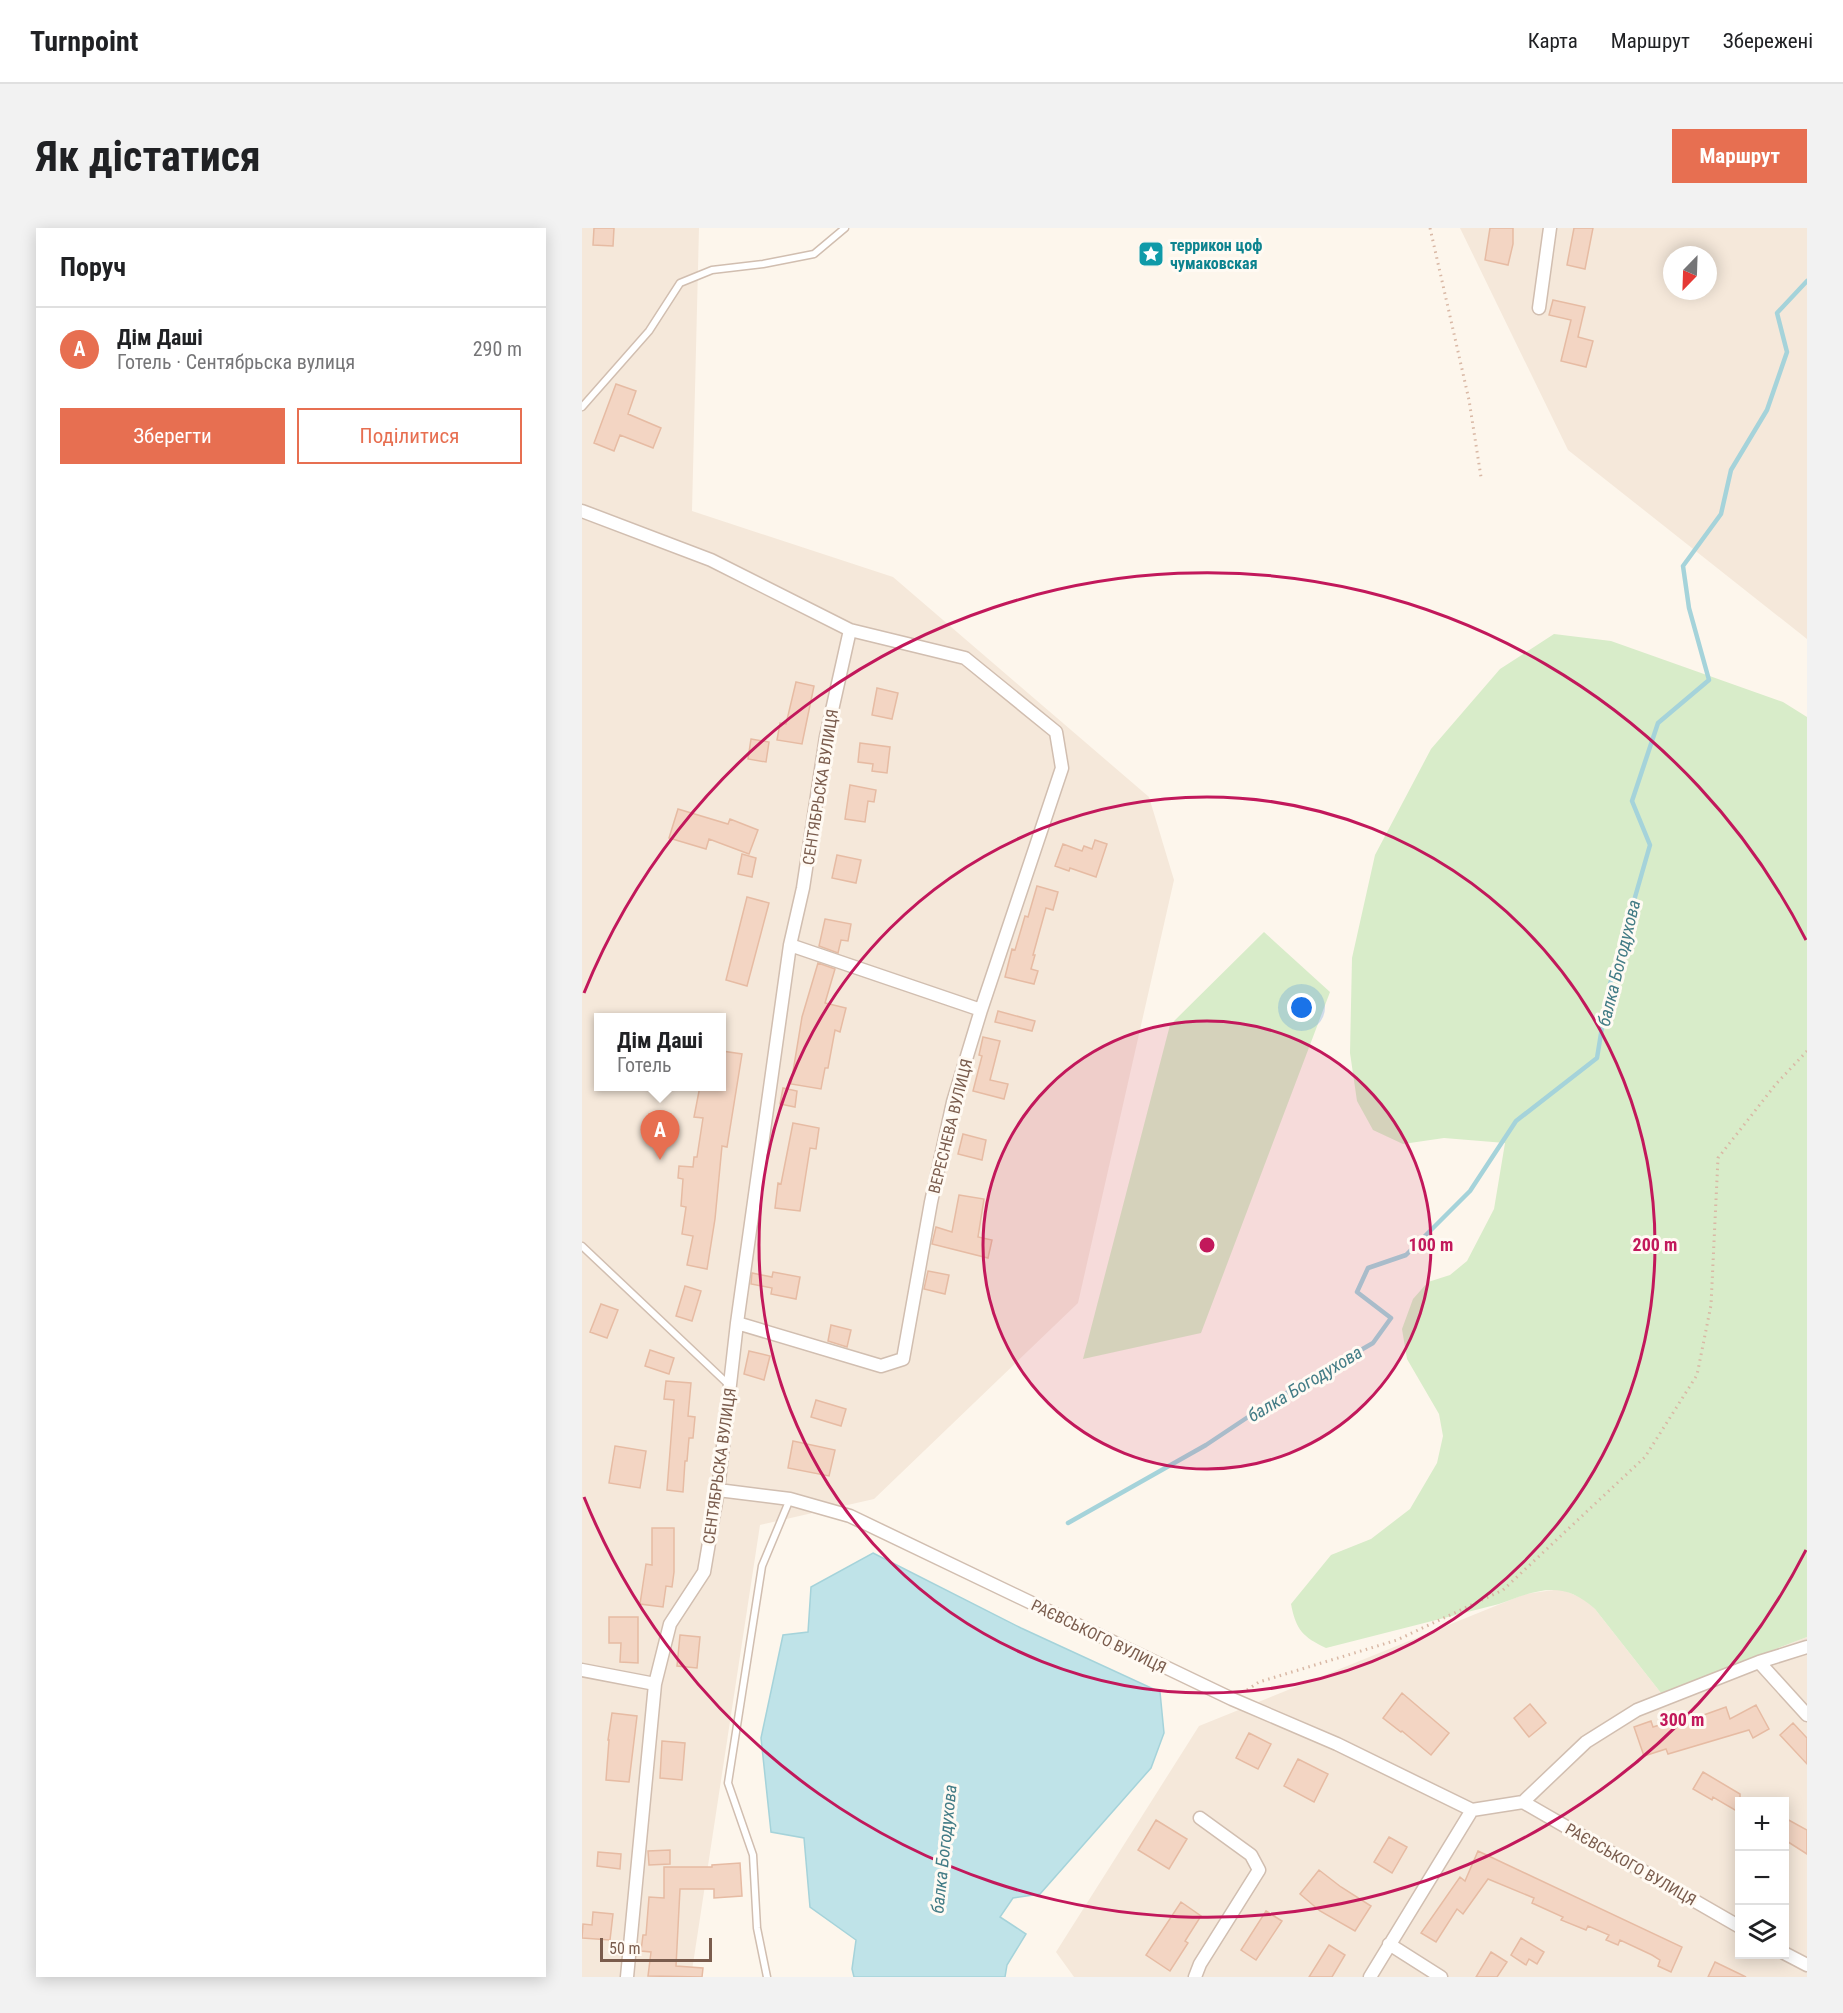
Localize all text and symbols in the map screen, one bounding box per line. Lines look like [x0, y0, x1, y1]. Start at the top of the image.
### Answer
text: Turnpoint [30, 25, 138, 58]
text: Карта [1528, 29, 1578, 53]
text: Маршрут [1611, 29, 1690, 53]
text: Збережені [1723, 29, 1813, 53]
button: Маршрут [1672, 129, 1807, 183]
text: Як дістатися [36, 132, 261, 181]
place label: террикон цоф чумаковская [1170, 236, 1262, 273]
place icon: террикон цоф чумаковская [1136, 239, 1166, 269]
north arrow [1663, 246, 1717, 300]
text: Поруч [60, 252, 126, 282]
text: Дім Даші [117, 325, 203, 350]
text: A [74, 337, 85, 361]
text: 290 m [473, 337, 522, 361]
text: Готель · Сентябрьска вулиця [117, 350, 355, 374]
button: Зберегти [60, 408, 285, 464]
button: Поділитися [297, 408, 522, 464]
street label: СЕНТЯБРЬСКА ВУЛИЦЯ [799, 708, 842, 866]
water label: балка Богодухова [1593, 898, 1644, 1028]
your location [1287, 993, 1316, 1022]
popup [594, 1013, 726, 1091]
text: Дім Даші [617, 1028, 703, 1053]
text: Готель [617, 1053, 672, 1077]
street label: ВЕРЕСНЕВА ВУЛИЦЯ [925, 1057, 976, 1195]
pin: A [640, 1110, 680, 1160]
text: 100 m [1409, 1234, 1453, 1255]
text: 200 m [1633, 1234, 1677, 1255]
centre of rings [1197, 1235, 1217, 1255]
water label: балка Богодухова [1244, 1341, 1366, 1426]
street label: СЕНТЯБРЬСКА ВУЛИЦЯ [699, 1387, 740, 1545]
street label: РАЄВСЬКОГО ВУЛИЦЯ [1028, 1595, 1169, 1677]
text: 300 m [1660, 1709, 1704, 1730]
water label: балка Богодухова [926, 1783, 961, 1914]
map controls [1735, 1797, 1789, 1959]
button: + [1735, 1797, 1789, 1851]
street label: РАЄВСЬКОГО ВУЛИЦЯ [1562, 1819, 1700, 1910]
button: − [1735, 1851, 1789, 1905]
button: layers [1735, 1905, 1789, 1959]
scale bar [600, 1935, 712, 1962]
text: 50 m [609, 1939, 641, 1958]

